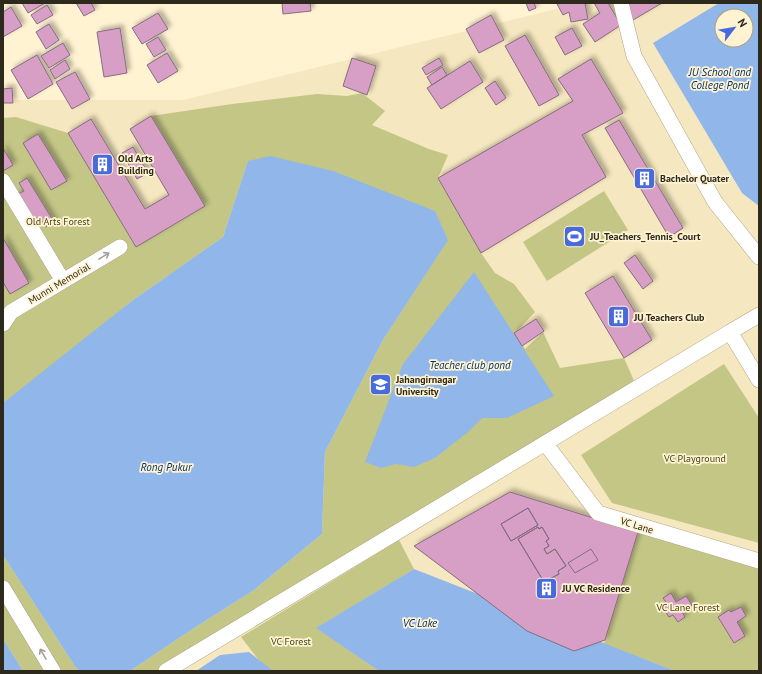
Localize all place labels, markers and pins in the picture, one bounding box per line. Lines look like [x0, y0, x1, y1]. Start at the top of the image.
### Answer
building icon: Old Arts Building [89, 151, 115, 177]
place label: Old Arts Building [118, 152, 154, 177]
building icon: Bachelor Quater [631, 165, 657, 191]
place label: Bachelor Quater [660, 172, 730, 185]
sports icon: JU_Teachers_Tennis_Court [562, 223, 588, 249]
place label: JU_Teachers_Tennis_Court [589, 230, 701, 243]
building icon: JU Teachers Club [606, 304, 632, 330]
place label: JU Teachers Club [633, 311, 705, 324]
school or university icon: Jahangirnagar University [368, 372, 394, 398]
place label: Jahangirnagar University [395, 373, 456, 398]
building icon: JU VC Residence [533, 575, 559, 601]
place label: JU VC Residence [561, 582, 630, 595]

